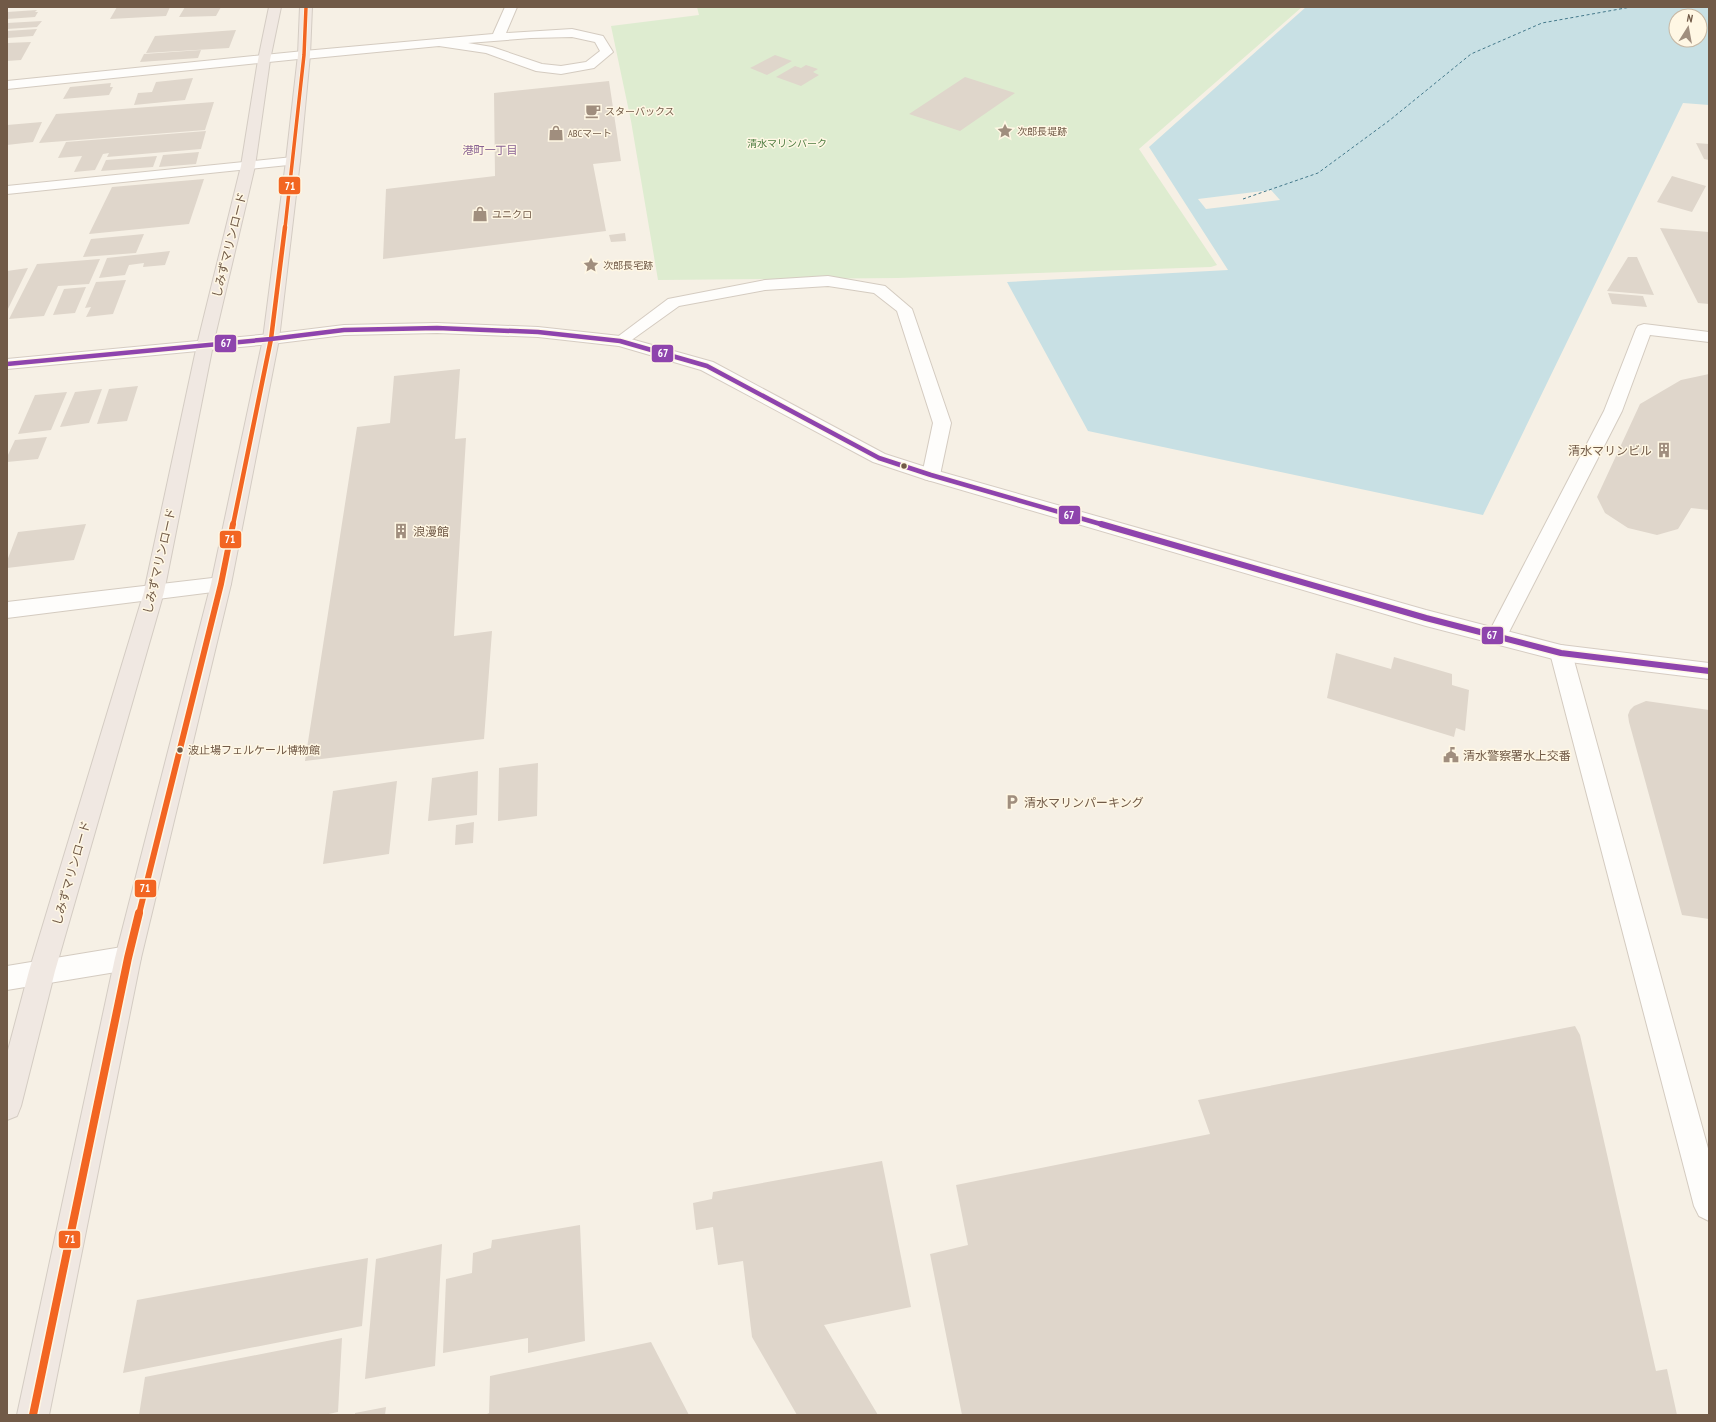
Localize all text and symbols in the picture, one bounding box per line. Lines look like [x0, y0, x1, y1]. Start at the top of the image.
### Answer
north arrow [1668, 8, 1708, 48]
text: N [1686, 11, 1694, 26]
cafe icon: スターバックス [584, 102, 602, 120]
place label: スターバックス [605, 105, 675, 118]
place icon: 次郎長堤跡 [996, 122, 1014, 140]
shop icon: ABCマート [547, 124, 565, 142]
place label: 次郎長堤跡 [1017, 125, 1067, 138]
place label: ABCマート [568, 127, 612, 140]
park label: 清水マリンパーク [747, 137, 827, 150]
district label: 港町一丁目 [463, 143, 518, 157]
line badge: 71 [278, 176, 301, 195]
text: 71 [285, 179, 295, 193]
street label: しみずマリンロード [209, 191, 249, 299]
shop icon: ユニクロ [471, 205, 489, 223]
place label: ユニクロ [492, 208, 532, 221]
place icon: 次郎長宅跡 [582, 256, 600, 274]
place label: 次郎長宅跡 [603, 259, 653, 272]
line badge: 67 [214, 334, 237, 353]
text: 67 [221, 336, 231, 350]
line badge: 67 [651, 344, 674, 363]
text: 67 [658, 346, 668, 360]
building icon: 清水マリンビル [1655, 441, 1673, 459]
place label: 清水マリンビル [1568, 443, 1652, 458]
unlabelled marker [899, 461, 909, 471]
line badge: 67 [1058, 505, 1081, 525]
street label: しみずマリンロード [140, 507, 178, 615]
text: 67 [1064, 508, 1074, 522]
building icon: 浪漫館 [392, 522, 410, 540]
place label: 浪漫館 [413, 524, 449, 539]
line badge: 71 [219, 530, 242, 549]
text: 71 [225, 532, 235, 546]
line badge: 67 [1481, 626, 1504, 645]
text: 67 [1487, 628, 1497, 642]
place label: 波止場フェルケール博物館 [188, 743, 320, 757]
marker: 波止場フェルケール博物館 [175, 745, 185, 755]
public building icon: 清水警察署水上交番 [1442, 746, 1460, 764]
place label: 清水警察署水上交番 [1463, 748, 1571, 763]
parking icon: 清水マリンパーキング [1003, 793, 1021, 811]
place label: 清水マリンパーキング [1024, 795, 1144, 810]
street label: しみずマリンロード [49, 819, 93, 927]
line badge: 71 [134, 879, 157, 898]
text: 71 [140, 881, 150, 895]
line badge: 71 [58, 1230, 81, 1249]
text: 71 [65, 1232, 75, 1246]

